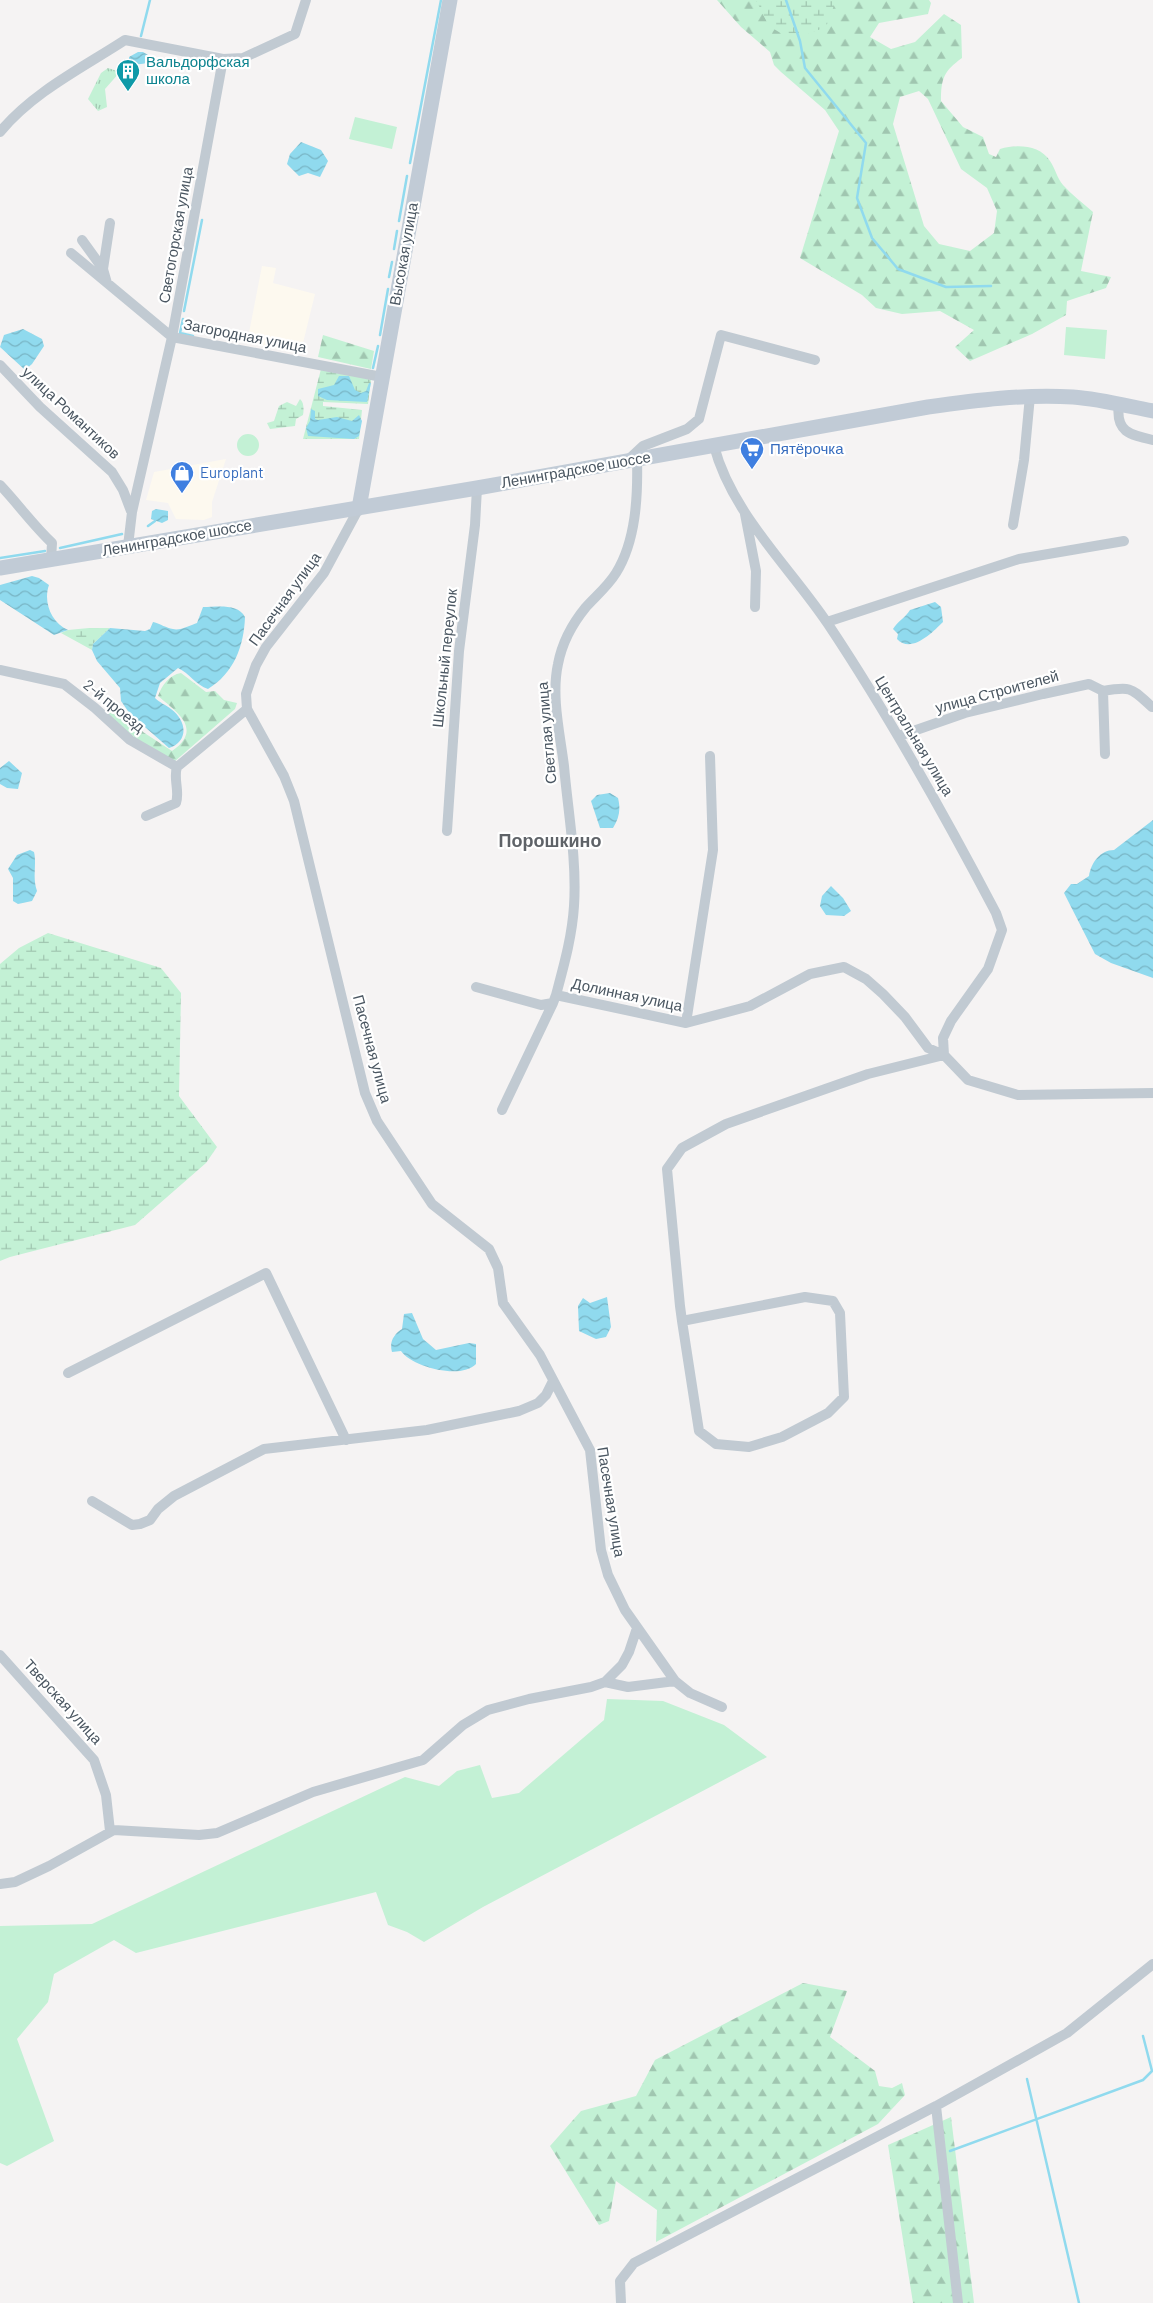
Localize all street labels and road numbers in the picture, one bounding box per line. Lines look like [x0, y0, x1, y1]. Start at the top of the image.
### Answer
street label: Светогорская улица [154, 164, 196, 305]
street label: Высокая улица [385, 200, 421, 307]
street label: Загородная улица [182, 314, 309, 356]
street label: улица Романтиков [19, 362, 124, 462]
street label: Ленинградское шоссе [500, 447, 652, 491]
street label: Ленинградское шоссе [101, 515, 253, 559]
street label: Пасечная улица [244, 548, 325, 649]
street label: Школьный переулок [428, 587, 460, 728]
street label: улица Строителей [933, 666, 1060, 716]
street label: Центральная улица [872, 672, 958, 799]
street label: 2-й проезд [80, 675, 149, 735]
street label: Светлая улица [533, 681, 559, 785]
street label: Долинная улица [570, 973, 685, 1015]
street label: Пасечная улица [350, 993, 396, 1105]
street label: Пасечная улица [594, 1445, 630, 1559]
street label: Тверская улица [21, 1655, 107, 1748]

